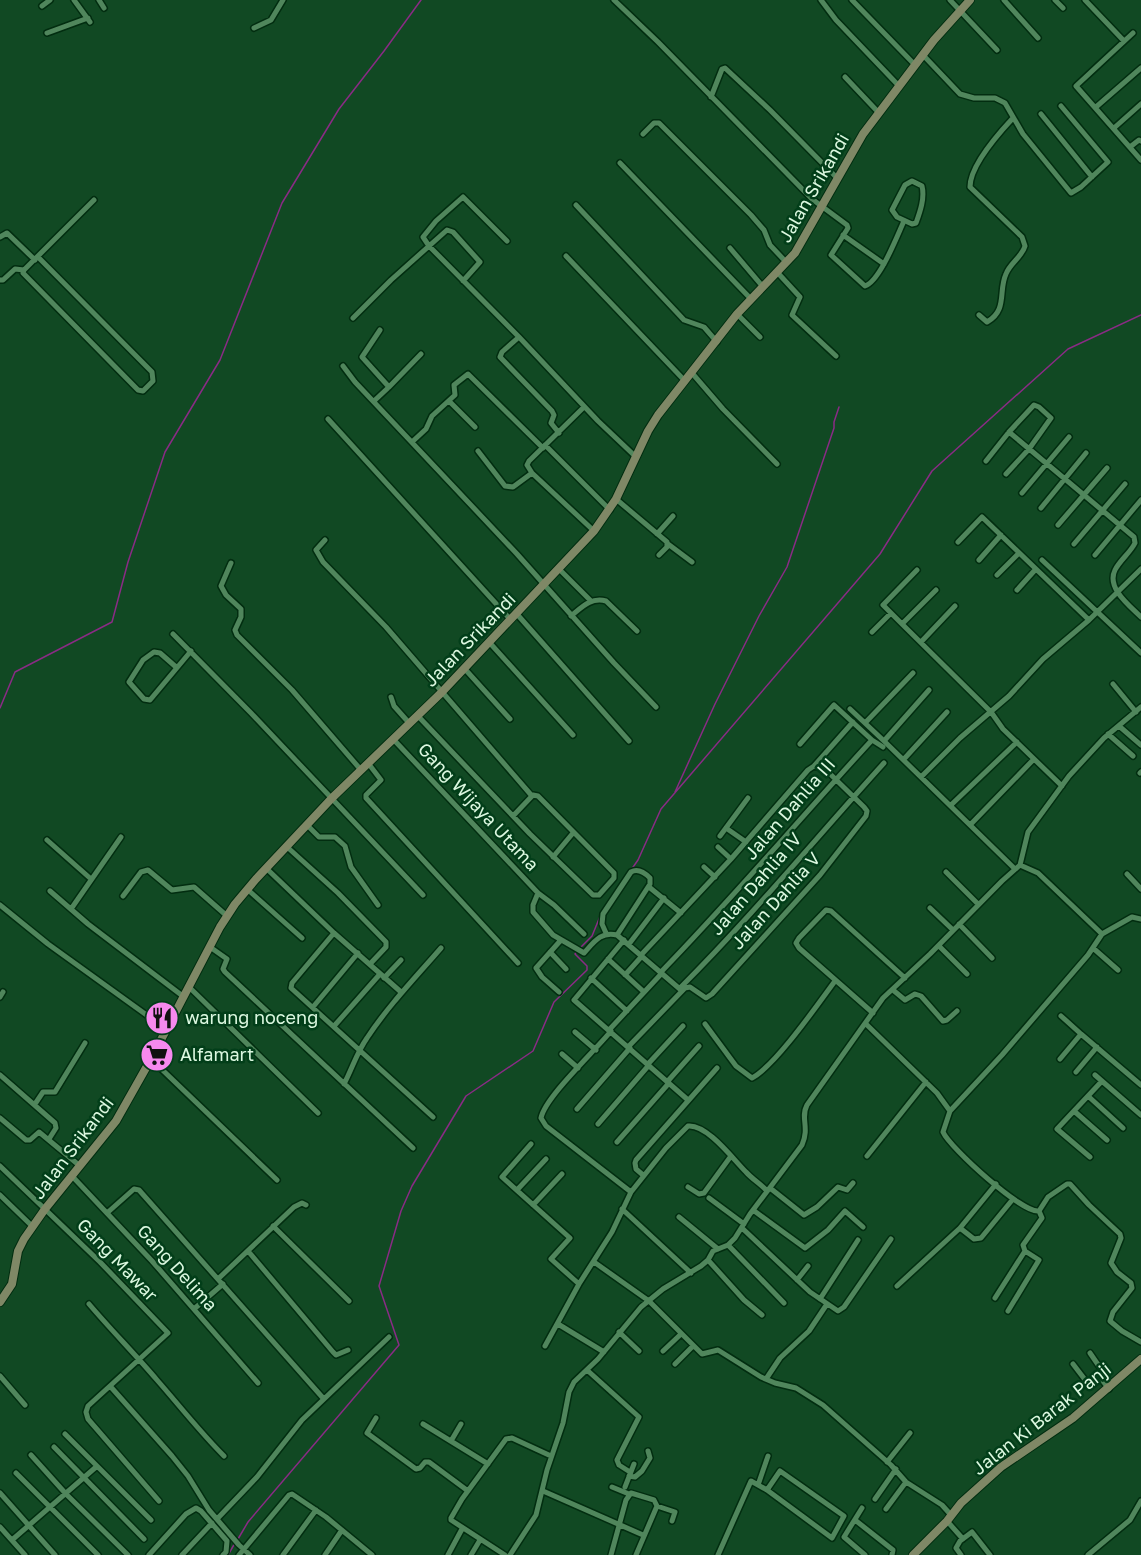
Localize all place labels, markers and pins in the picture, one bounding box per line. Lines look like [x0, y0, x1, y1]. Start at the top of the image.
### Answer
restaurant icon: warung noceng [144, 1000, 180, 1036]
place label: warung noceng [185, 1006, 318, 1028]
supermarket icon: Alfamart [139, 1037, 175, 1073]
place label: Alfamart [180, 1043, 254, 1065]

